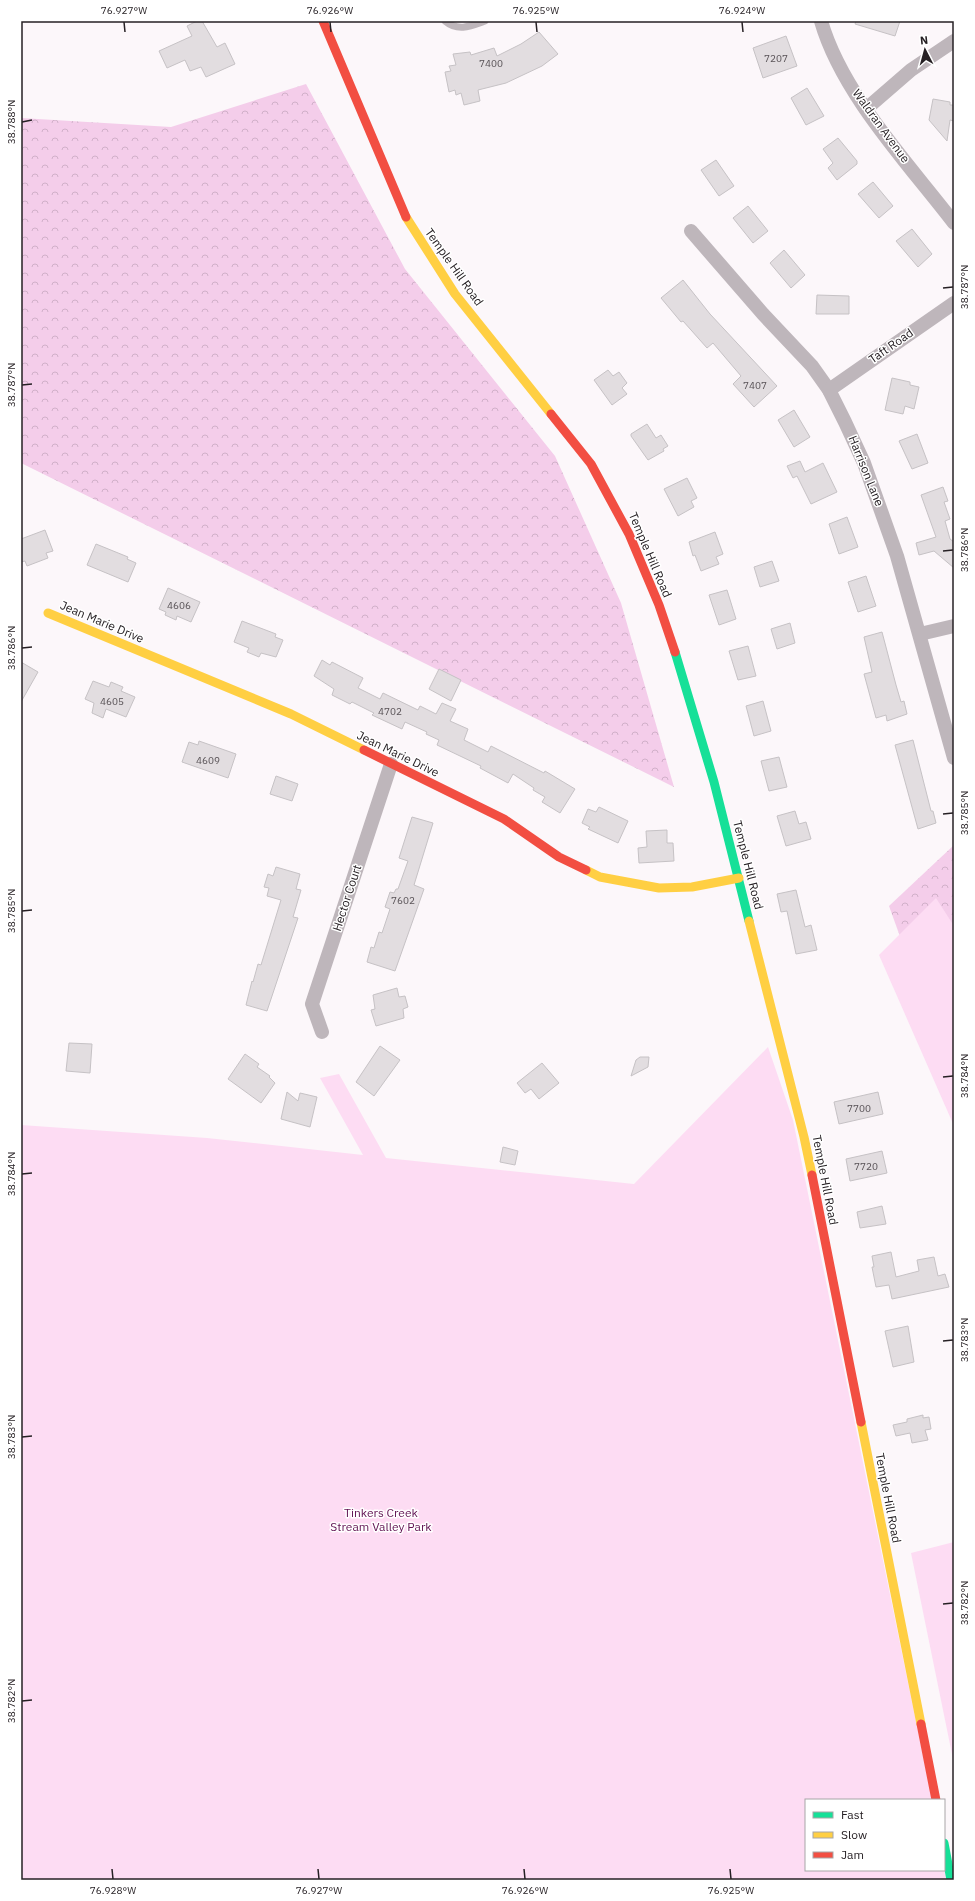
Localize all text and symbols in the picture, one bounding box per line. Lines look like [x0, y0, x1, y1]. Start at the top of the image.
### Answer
text: 76.927°W [101, 4, 147, 17]
text: 76.926°W [307, 4, 353, 17]
text: 76.925°W [513, 4, 559, 17]
text: 76.924°W [719, 4, 765, 17]
north arrow [905, 30, 945, 70]
text: N [919, 33, 929, 47]
house number: 7207 [764, 52, 788, 65]
house number: 7400 [479, 57, 503, 70]
street label: Waldran Avenue [850, 86, 913, 166]
text: 38.788°N [5, 100, 18, 144]
street label: Temple Hill Road [422, 225, 487, 308]
text: 38.787°N [958, 265, 971, 309]
street label: Taft Road [866, 325, 916, 366]
text: 38.787°N [5, 363, 18, 407]
house number: 7407 [743, 379, 767, 392]
street label: Harrison Lane [846, 433, 888, 509]
street label: Temple Hill Road [626, 510, 675, 600]
text: 38.786°N [958, 528, 971, 572]
street label: Jean Marie Drive [58, 597, 147, 646]
house number: 4606 [167, 599, 191, 612]
text: 38.786°N [5, 626, 18, 670]
house number: 4605 [100, 695, 124, 708]
house number: 4702 [378, 705, 402, 718]
street label: Jean Marie Drive [355, 727, 442, 780]
house number: 4609 [196, 754, 220, 767]
text: 38.785°N [958, 791, 971, 835]
street label: Temple Hill Road [730, 819, 767, 911]
street label: Hector Court [329, 863, 364, 933]
text: 38.785°N [5, 889, 18, 933]
house number: 7602 [391, 894, 415, 907]
text: 38.784°N [958, 1054, 971, 1098]
house number: 7700 [847, 1102, 871, 1115]
street label: Temple Hill Road [809, 1134, 842, 1226]
text: 38.784°N [5, 1152, 18, 1196]
house number: 7720 [854, 1160, 878, 1173]
text: 38.783°N [958, 1318, 971, 1362]
text: 38.783°N [5, 1415, 18, 1459]
street label: Temple Hill Road [872, 1452, 905, 1544]
park label: Tinkers Creek Stream Valley Park [330, 1505, 432, 1534]
text: 38.782°N [958, 1581, 971, 1625]
text: 38.782°N [5, 1679, 18, 1723]
legend [805, 1799, 945, 1871]
text: Fast [841, 1807, 864, 1822]
text: Slow [841, 1827, 867, 1842]
text: Jam [841, 1847, 864, 1862]
text: 76.928°W [90, 1884, 136, 1897]
text: 76.927°W [296, 1884, 342, 1897]
text: 76.926°W [502, 1884, 548, 1897]
text: 76.925°W [708, 1884, 754, 1897]

